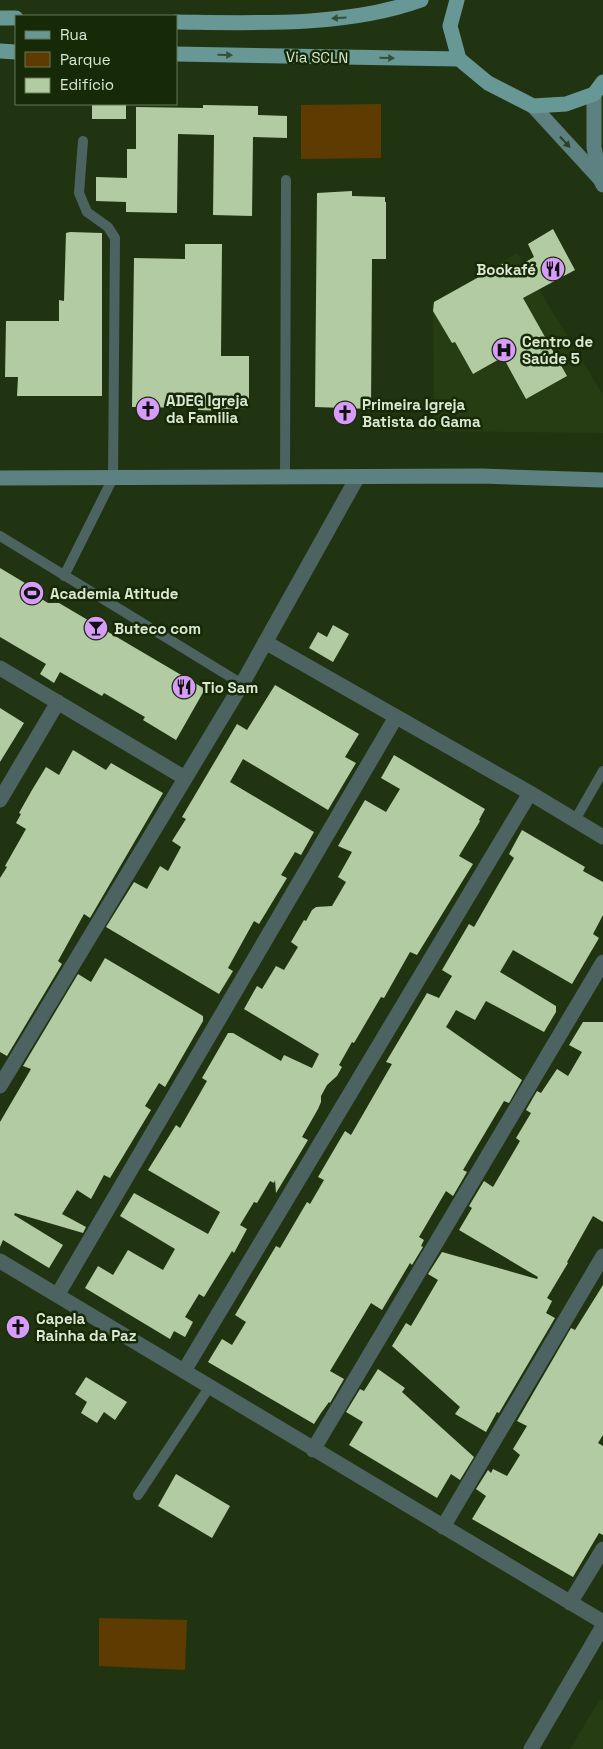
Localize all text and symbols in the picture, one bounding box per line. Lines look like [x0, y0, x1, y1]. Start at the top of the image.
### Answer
legend [15, 15, 178, 105]
one-way arrow [331, 15, 347, 23]
text: Rua [60, 25, 88, 44]
street label: Via SCLN [286, 47, 348, 67]
text: Parque [60, 50, 111, 69]
one-way arrow [217, 51, 233, 59]
one-way arrow [380, 54, 396, 62]
text: Edifício [60, 75, 114, 94]
one-way arrow [559, 136, 571, 148]
restaurant icon: Bookafé [540, 256, 566, 282]
place label: Bookafé [476, 260, 536, 279]
place label: Centro de Saúde 5 [522, 332, 593, 368]
hospital icon: Centro de Saúde 5 [491, 337, 517, 363]
place label: ADEG Igreja da Familia [166, 391, 248, 427]
place label: Primeira Igreja Batista do Gama [362, 395, 481, 431]
church icon: ADEG Igreja da Familia [135, 396, 161, 422]
church icon: Primeira Igreja Batista do Gama [332, 400, 358, 426]
sports icon: Academia Atitude [19, 580, 45, 606]
place label: Academia Atitude [50, 584, 179, 603]
bar icon: Buteco com [83, 615, 109, 641]
place label: Buteco com [114, 619, 201, 638]
restaurant icon: Tio Sam [171, 674, 197, 700]
place label: Tio Sam [202, 678, 258, 697]
place label: Capela Rainha da Paz [36, 1309, 137, 1345]
church icon: Capela Rainha da Paz [5, 1314, 31, 1340]

